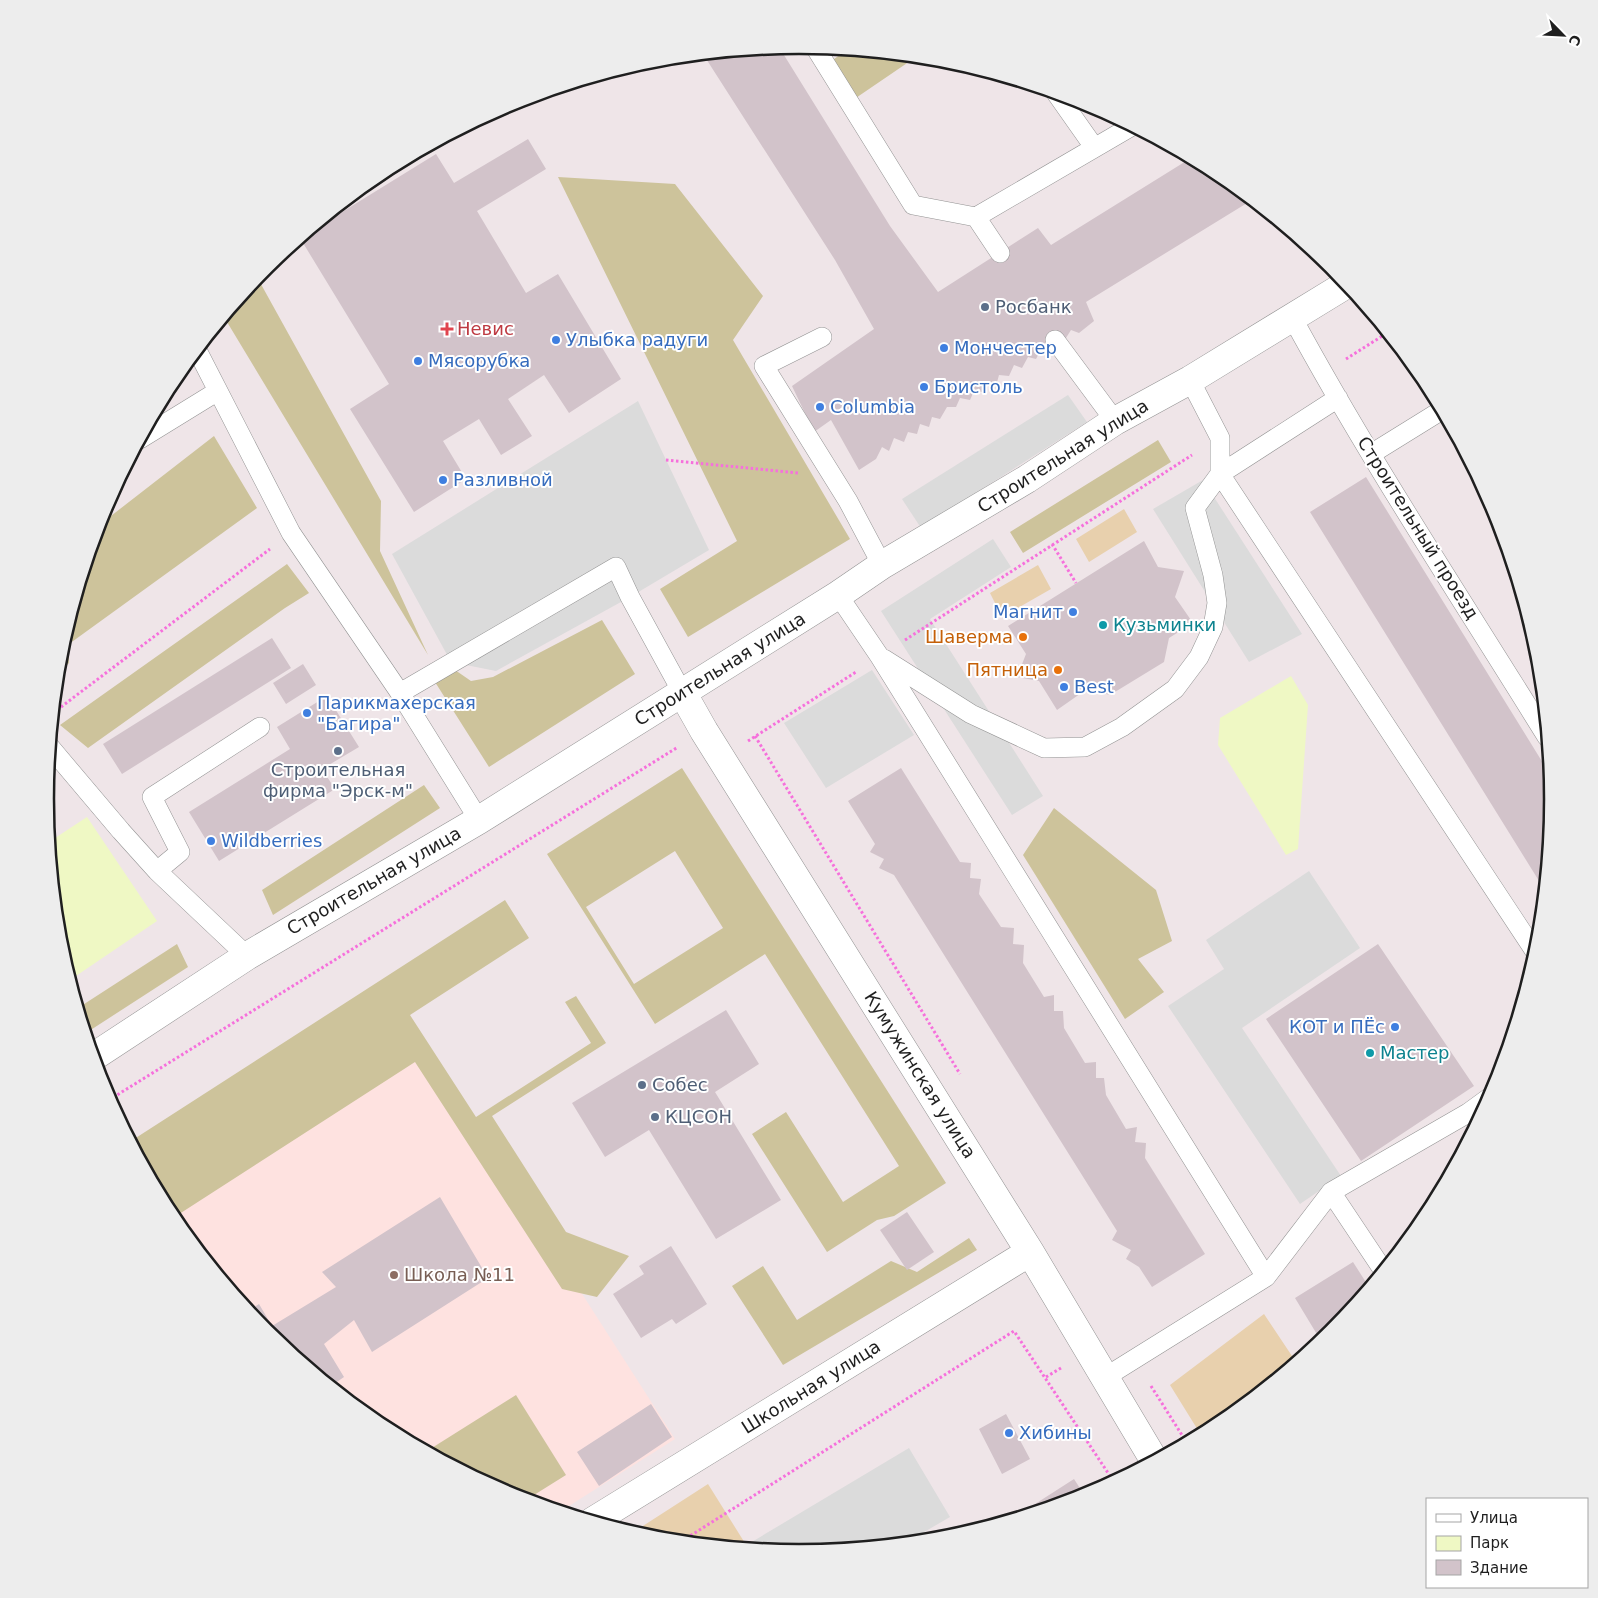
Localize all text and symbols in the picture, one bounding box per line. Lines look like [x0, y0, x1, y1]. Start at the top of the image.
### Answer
north arrow [1538, 10, 1588, 60]
text: С [1565, 32, 1584, 48]
place label: Росбанк [995, 296, 1072, 317]
marker: Росбанк [979, 301, 991, 313]
place label: Невис [457, 318, 514, 339]
marker: Невис [441, 323, 453, 335]
place label: Улыбка радуги [566, 329, 708, 350]
marker: Улыбка радуги [550, 334, 562, 346]
place label: Мончестер [954, 337, 1057, 358]
marker: Мончестер [938, 342, 950, 354]
place label: Мясорубка [428, 350, 530, 371]
marker: Мясорубка [412, 355, 424, 367]
place label: Бристоль [934, 376, 1023, 397]
marker: Бристоль [918, 381, 930, 393]
street label: Строительная улица [973, 394, 1152, 517]
place label: Columbia [830, 396, 915, 417]
marker: Columbia [814, 401, 826, 413]
street label: Строительный проезд [1353, 432, 1483, 623]
place label: Разливной [453, 469, 553, 490]
marker: Разливной [437, 474, 449, 486]
place label: Магнит [993, 601, 1063, 622]
marker: Магнит [1067, 606, 1079, 618]
street label: Строительная улица [630, 607, 809, 730]
place label: Кузьминки [1113, 614, 1216, 635]
marker: Кузьминки [1097, 619, 1109, 631]
place label: Шаверма [925, 626, 1013, 647]
marker: Шаверма [1017, 631, 1029, 643]
place label: Пятница [966, 659, 1048, 680]
marker: Пятница [1052, 664, 1064, 676]
place label: Best [1074, 676, 1114, 697]
marker: Best [1058, 681, 1070, 693]
place label: Парикмахерская "Багира" [317, 692, 476, 734]
marker: Парикмахерская "Багира" [301, 707, 313, 719]
marker: Строительная фирма "Эрск-м" [332, 745, 344, 757]
place label: Строительная фирма "Эрск-м" [263, 759, 413, 801]
street label: Строительная улица [283, 822, 464, 939]
place label: Wildberries [221, 830, 322, 851]
marker: Wildberries [205, 835, 217, 847]
street label: Кумужинская улица [860, 987, 980, 1162]
place label: КОТ и ПЁс [1289, 1016, 1385, 1037]
marker: КОТ и ПЁс [1389, 1021, 1401, 1033]
place label: Мастер [1380, 1042, 1449, 1063]
marker: Мастер [1364, 1047, 1376, 1059]
place label: Собес [652, 1074, 708, 1095]
marker: Собес [636, 1079, 648, 1091]
place label: КЦСОН [665, 1106, 732, 1127]
marker: КЦСОН [649, 1111, 661, 1123]
place label: Школа №11 [404, 1264, 515, 1285]
marker: Школа №11 [388, 1269, 400, 1281]
street label: Школьная улица [737, 1335, 884, 1438]
place label: Хибины [1019, 1422, 1092, 1443]
marker: Хибины [1003, 1427, 1015, 1439]
legend [1426, 1498, 1588, 1588]
text: Улица [1470, 1509, 1518, 1527]
text: Парк [1470, 1534, 1509, 1552]
text: Здание [1470, 1559, 1528, 1577]

